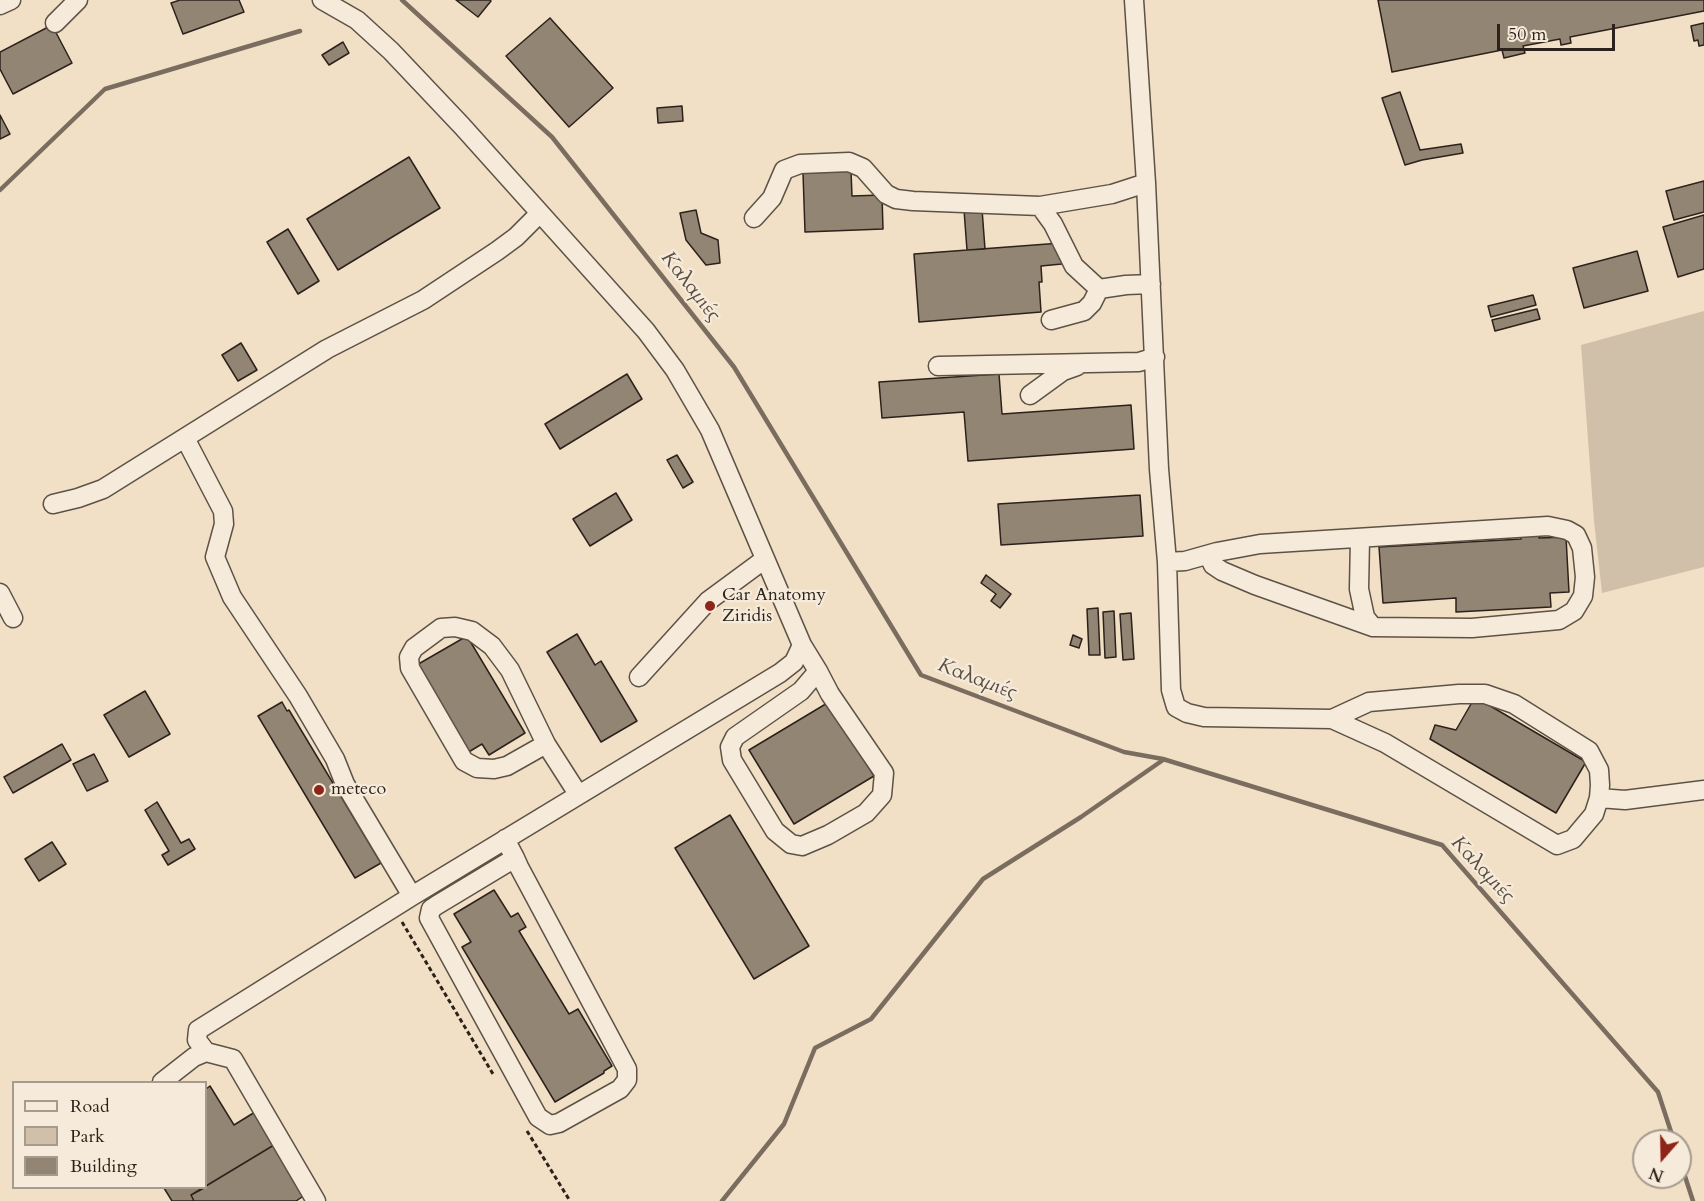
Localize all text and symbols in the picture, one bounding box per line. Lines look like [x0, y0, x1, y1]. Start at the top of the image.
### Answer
scale bar [1500, 12, 1618, 50]
text: 50 m [1508, 22, 1547, 47]
water label: Καλαμιές [655, 247, 725, 327]
place label: Car Anatomy Ziridis [722, 585, 826, 628]
marker: Car Anatomy Ziridis [703, 599, 717, 613]
water label: Καλαμιές [934, 654, 1020, 706]
place label: meteco [331, 779, 386, 801]
marker: meteco [312, 783, 326, 797]
water label: Καλαμιές [1445, 832, 1519, 908]
legend [12, 1081, 207, 1189]
text: Road [70, 1094, 110, 1119]
text: Park [70, 1124, 105, 1149]
north arrow [1632, 1129, 1692, 1189]
text: Building [70, 1154, 137, 1179]
text: N [1646, 1161, 1667, 1187]

